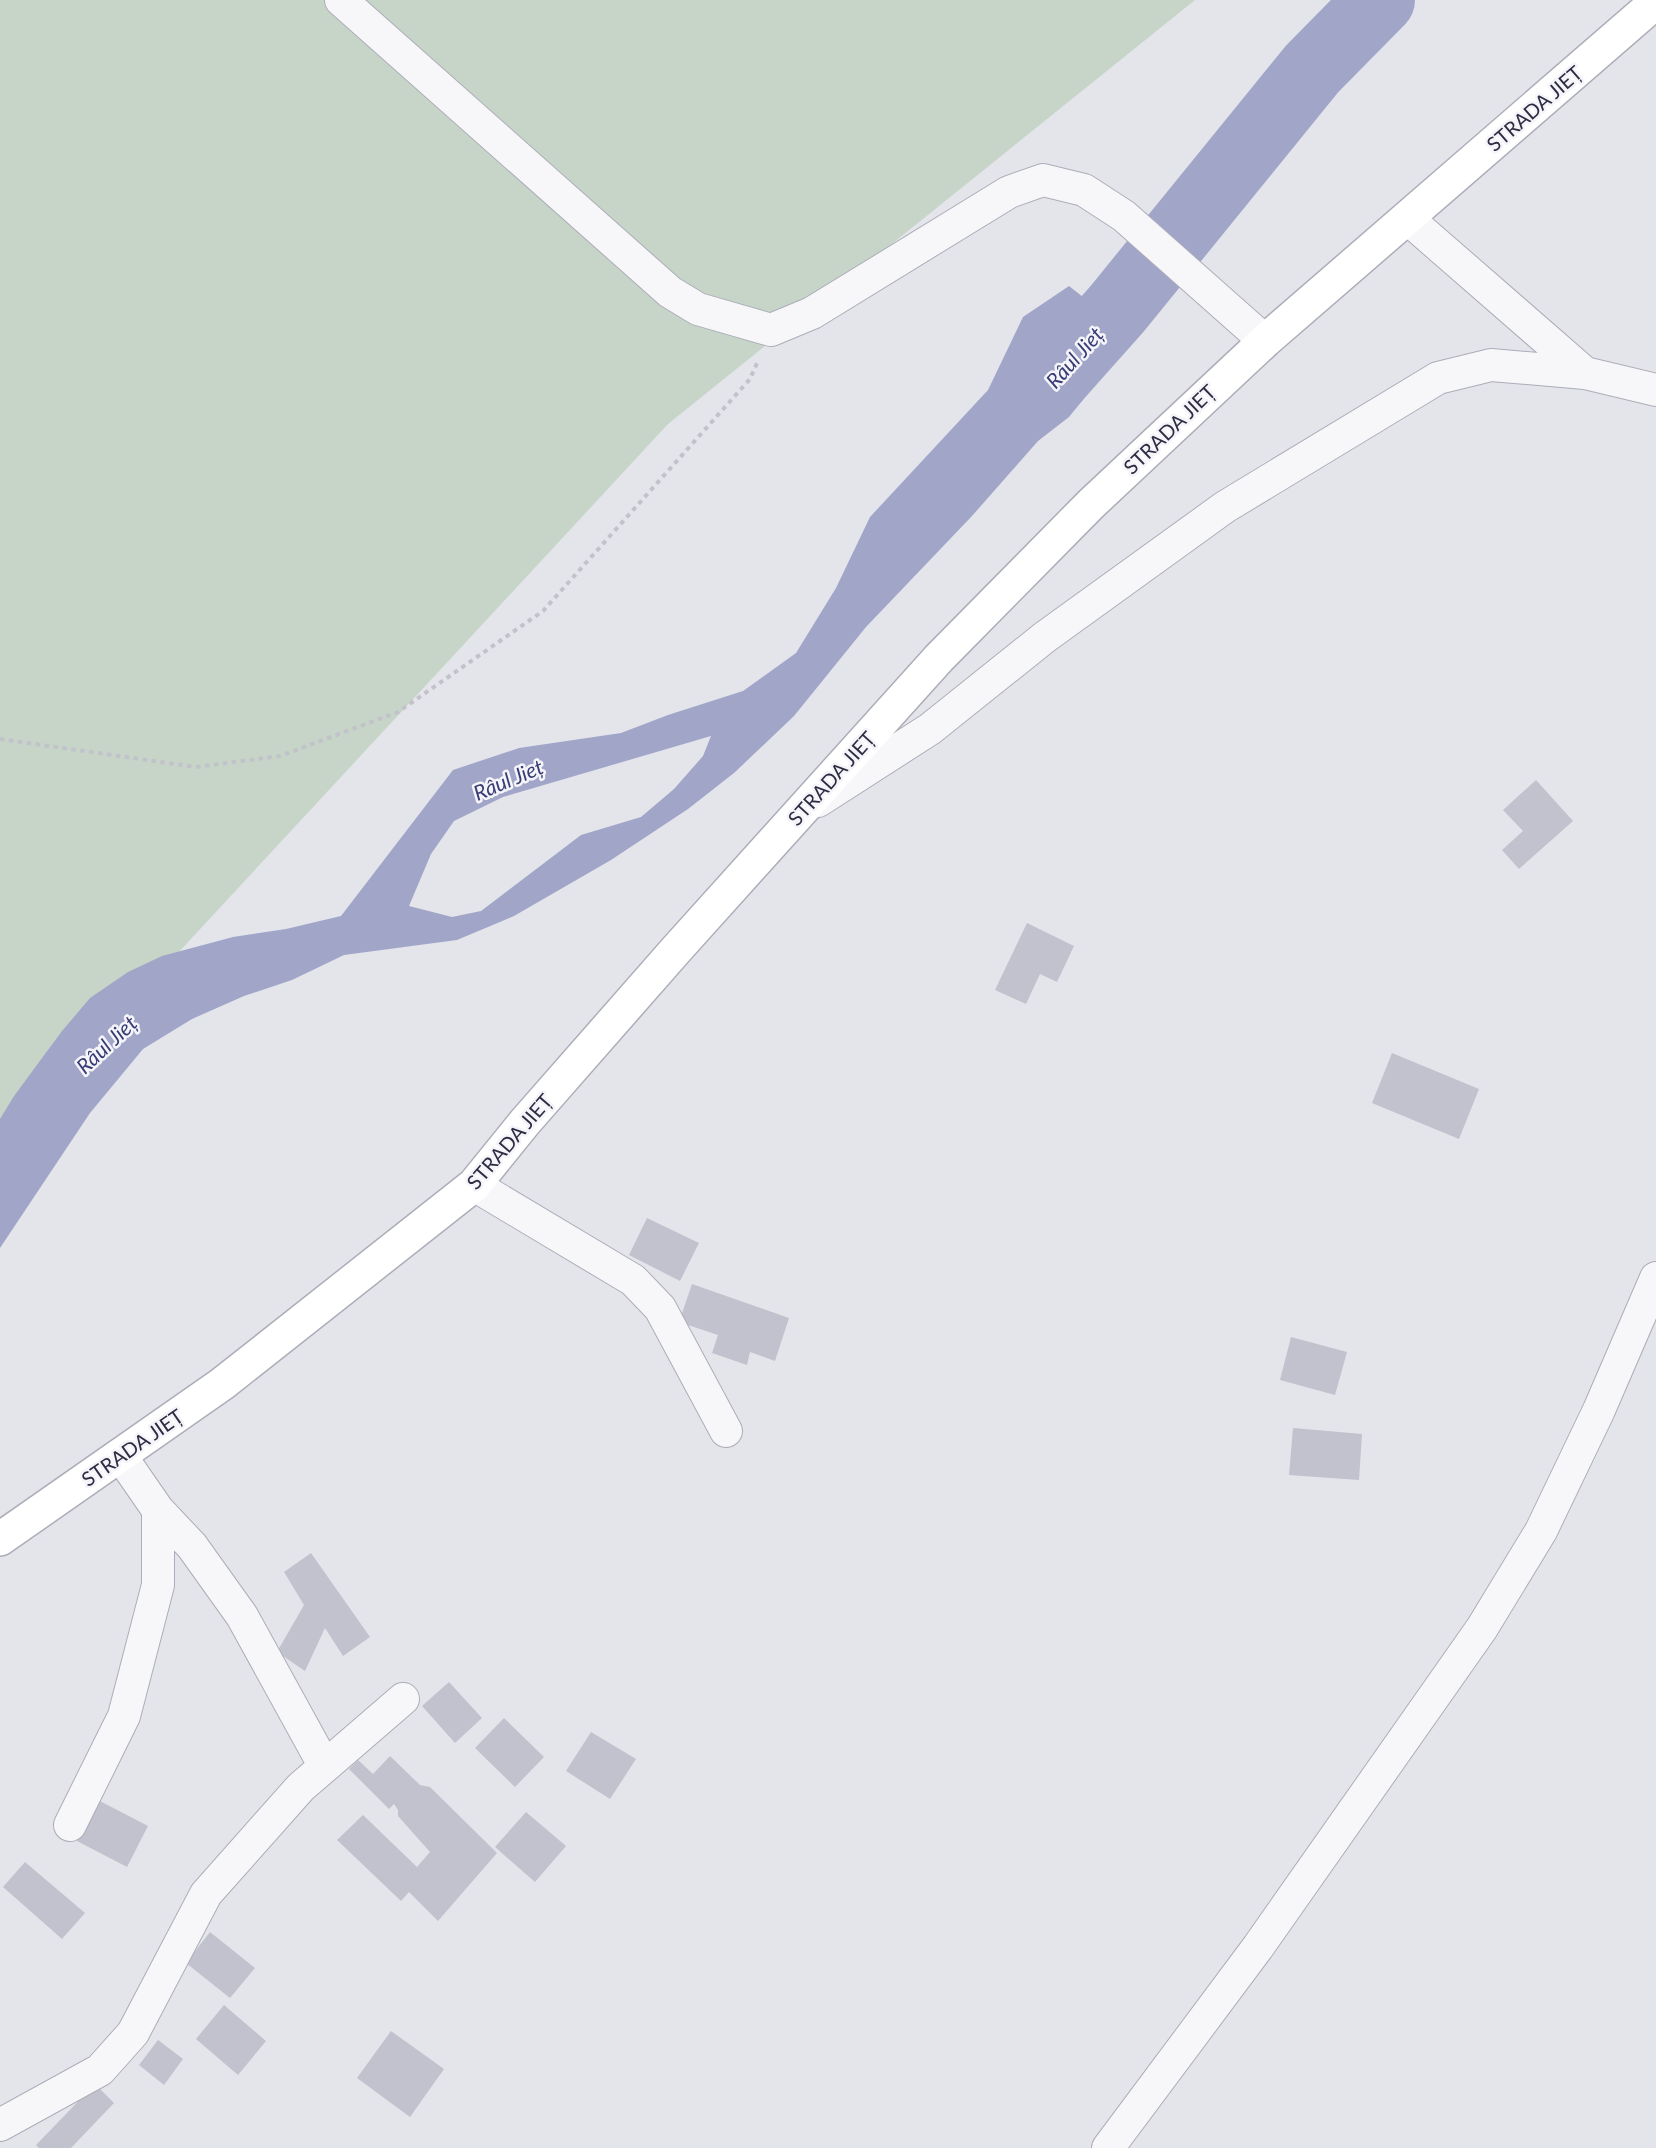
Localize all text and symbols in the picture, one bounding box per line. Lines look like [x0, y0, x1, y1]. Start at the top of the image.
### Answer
street label: STRADA JIEȚ [1481, 60, 1587, 156]
water label: Râul Jieț [1040, 321, 1108, 393]
street label: STRADA JIEȚ [1118, 379, 1220, 479]
street label: STRADA JIEȚ [782, 726, 880, 830]
water label: Râul Jieț [469, 753, 547, 805]
water label: Râul Jieț [71, 1010, 142, 1078]
street label: STRADA JIEȚ [461, 1088, 557, 1194]
street label: STRADA JIEȚ [77, 1403, 188, 1491]

